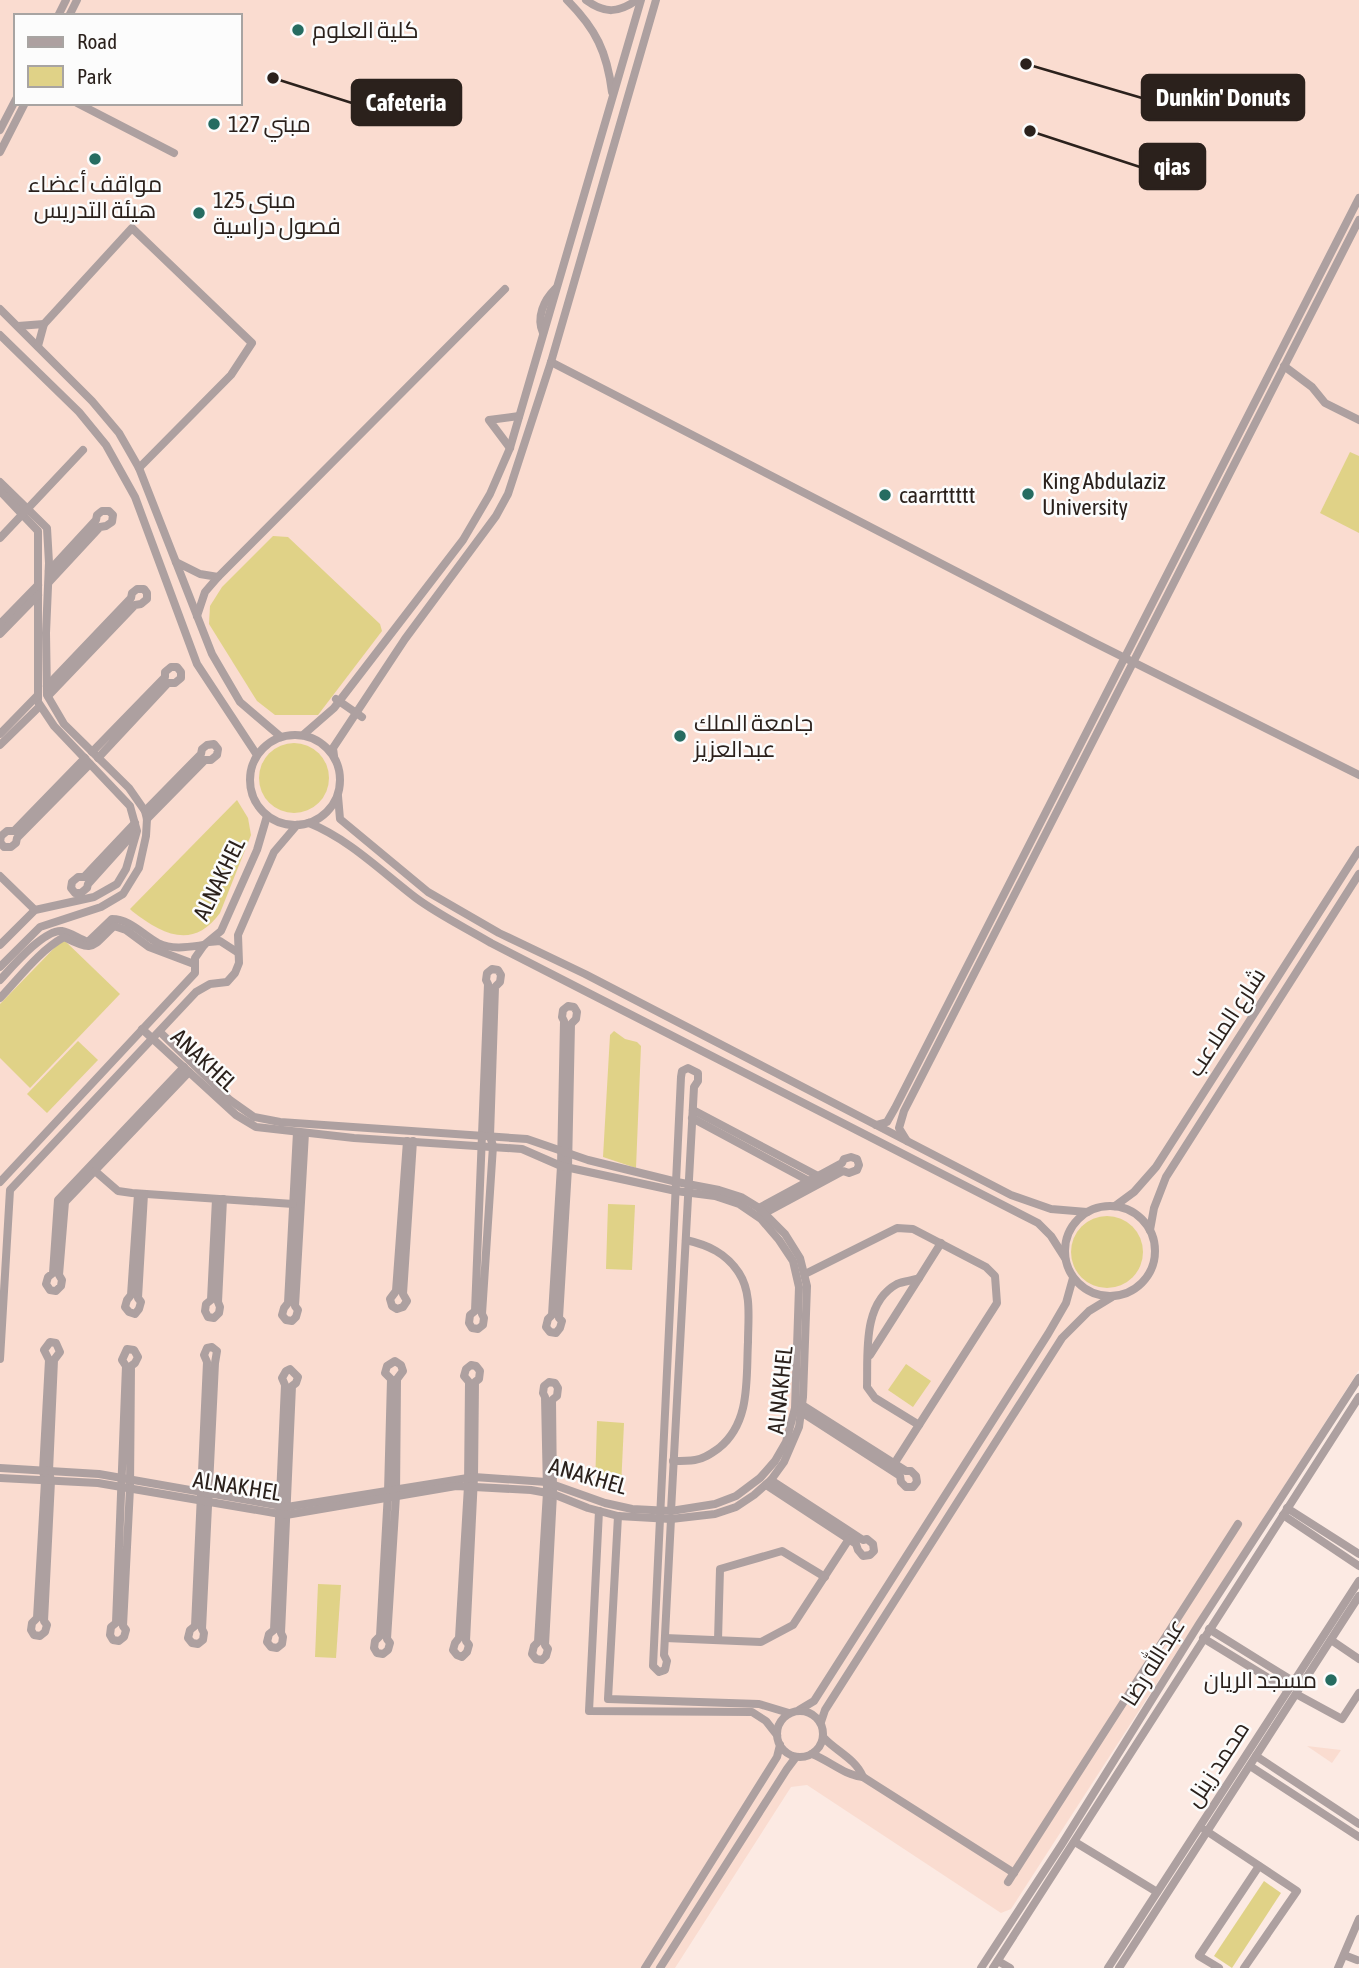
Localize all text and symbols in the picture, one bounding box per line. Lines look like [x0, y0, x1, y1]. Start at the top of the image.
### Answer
legend [14, 14, 242, 105]
place label: كلية العلوم [312, 17, 419, 46]
marker: كلية العلوم [290, 22, 306, 38]
text: Road [77, 29, 117, 53]
text: Park [77, 64, 112, 88]
callout: Dunkin' Donuts [1142, 75, 1304, 120]
callout: Cafeteria [352, 80, 461, 125]
text: Dunkin' Donuts [1156, 84, 1291, 111]
text: Cafeteria [366, 89, 446, 116]
place label: مبني 127 [228, 111, 311, 142]
marker: مبني 127 [206, 116, 222, 132]
callout: qias [1140, 144, 1205, 189]
marker: مواقف أعضاء هيئة التدريس [87, 151, 103, 167]
text: qias [1154, 153, 1191, 180]
place label: مواقف أعضاء هيئة التدريس [28, 169, 162, 224]
place label: مبنى 125 فصول دراسية [213, 187, 341, 240]
marker: مبنى 125 فصول دراسية [191, 205, 207, 221]
place label: King Abdulaziz University [1042, 468, 1166, 520]
place label: caarrttttt [899, 482, 975, 508]
marker: King Abdulaziz University [1020, 486, 1036, 502]
marker: caarrttttt [877, 487, 893, 503]
place label: جامعة الملك عبدالعزيز [692, 710, 813, 762]
marker: جامعة الملك عبدالعزيز [672, 728, 688, 744]
street label: ALNAKHEL [188, 834, 250, 924]
street label: شارع الملاعب [1181, 963, 1273, 1083]
street label: ANAKHEL [166, 1023, 242, 1097]
street label: ALNAKHEL [762, 1345, 798, 1435]
street label: ANAKHEL [546, 1453, 630, 1499]
street label: ALNAKHEL [191, 1466, 283, 1506]
street label: عبدالله رضا [1114, 1613, 1190, 1710]
place label: مسجد الريان [1204, 1667, 1317, 1694]
marker: مسجد الريان [1323, 1672, 1339, 1688]
street label: محمد زينل [1180, 1716, 1255, 1812]

